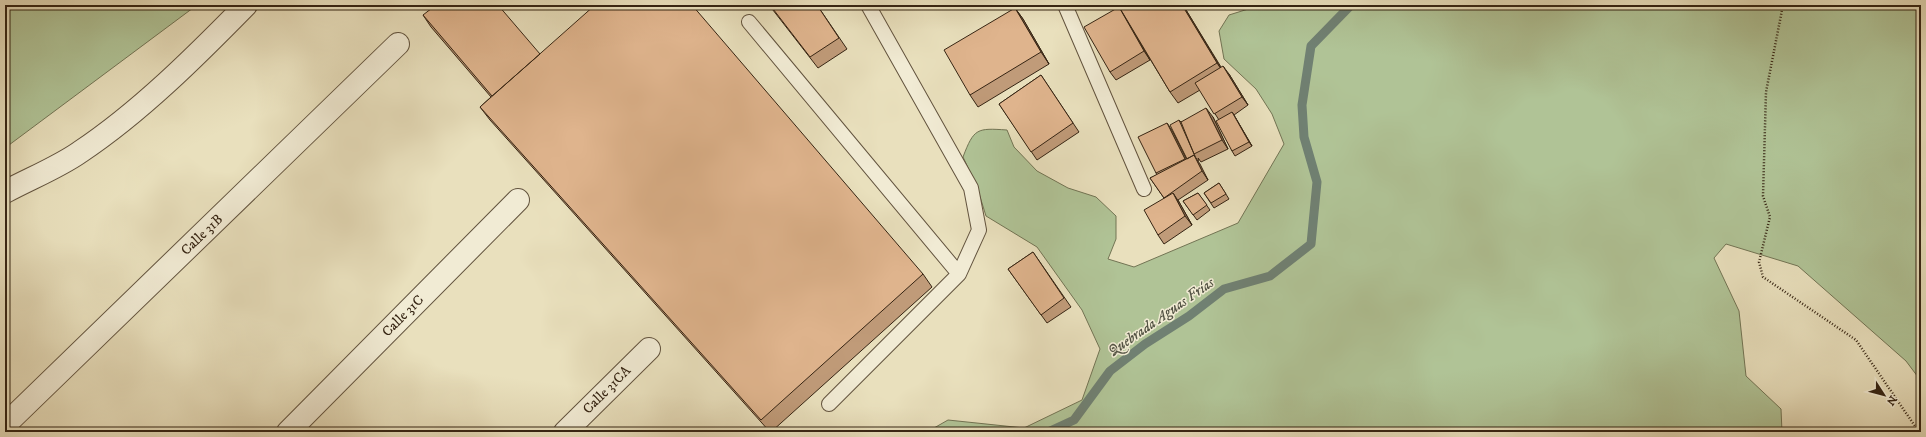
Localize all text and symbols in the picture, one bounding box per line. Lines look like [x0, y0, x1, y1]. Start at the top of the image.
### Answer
street label: Calle 31B [177, 210, 227, 259]
water label: Quebrada Aguas Frías [1104, 273, 1218, 361]
street label: Calle 31C [378, 291, 428, 341]
street label: Calle 31CA [579, 361, 636, 418]
north arrow [1864, 375, 1904, 415]
text: N [1883, 393, 1900, 408]

